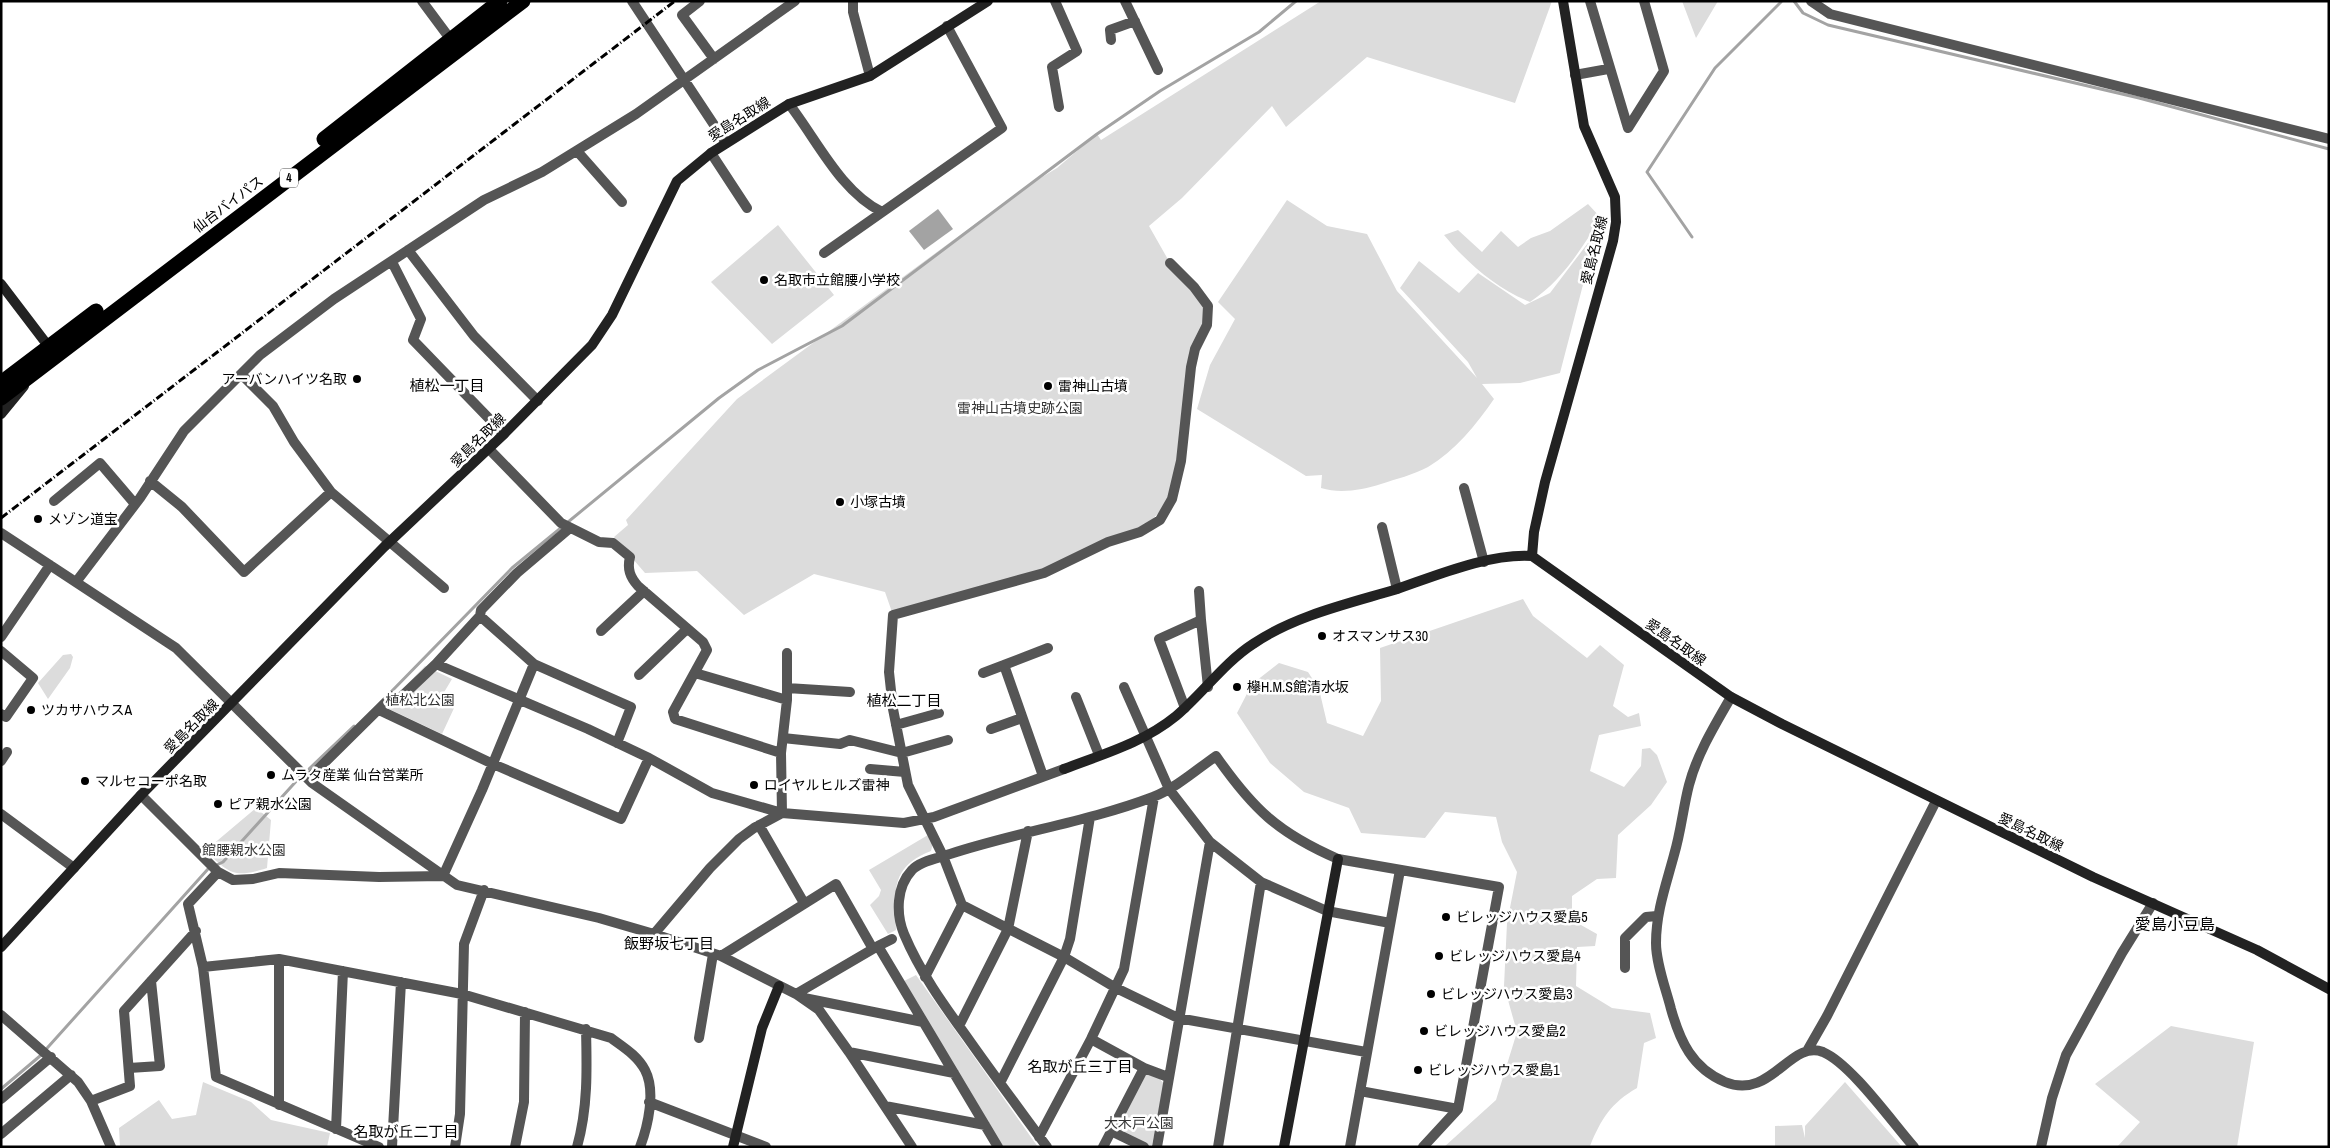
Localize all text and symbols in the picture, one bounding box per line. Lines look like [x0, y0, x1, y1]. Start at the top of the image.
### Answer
street label: 愛島名取線 [705, 93, 773, 145]
road number: 4 [280, 168, 298, 188]
street label: 仙台バイパス [189, 172, 267, 236]
street label: 愛島名取線 [1577, 214, 1611, 286]
place label: 名取市立館腰小学校 [774, 271, 900, 289]
marker: 名取市立館腰小学校 [758, 274, 770, 286]
place label: アーバンハイツ名取 [222, 370, 347, 388]
marker: アーバンハイツ名取 [351, 373, 363, 385]
district label: 植松一丁目 [409, 375, 485, 396]
place label: 雷神山古墳 [1058, 377, 1128, 395]
marker: 雷神山古墳 [1042, 380, 1054, 392]
park label: 雷神山古墳史跡公園 [957, 399, 1083, 417]
street label: 愛島名取線 [447, 409, 509, 471]
place label: 小塚古墳 [850, 493, 906, 511]
marker: 小塚古墳 [834, 496, 846, 508]
place label: メゾン道宝 [48, 510, 118, 528]
marker: メゾン道宝 [32, 513, 44, 525]
street label: 愛島名取線 [1642, 615, 1710, 669]
place label: オスマンサス30 [1332, 627, 1428, 645]
marker: オスマンサス30 [1316, 630, 1328, 642]
place label: 欅H.M.S館清水坂 [1247, 678, 1349, 696]
marker: 欅H.M.S館清水坂 [1231, 681, 1243, 693]
district label: 植松二丁目 [866, 690, 942, 711]
park label: 植松北公園 [385, 691, 455, 709]
street label: 愛島名取線 [160, 695, 222, 757]
place label: ツカサハウスA [41, 701, 132, 719]
marker: ツカサハウスA [25, 704, 37, 716]
place label: ムラタ産業 仙台営業所 [281, 766, 424, 784]
marker: ムラタ産業 仙台営業所 [265, 769, 277, 781]
place label: マルセコーポ名取 [95, 772, 207, 790]
marker: マルセコーポ名取 [79, 775, 91, 787]
place label: ロイヤルヒルズ雷神 [764, 776, 890, 794]
marker: ロイヤルヒルズ雷神 [748, 779, 760, 791]
place label: ピア親水公園 [228, 795, 312, 813]
marker: ピア親水公園 [212, 798, 224, 810]
street label: 愛島名取線 [1996, 809, 2066, 855]
park label: 館腰親水公園 [202, 841, 286, 859]
place label: ビレッジハウス愛島5 [1456, 908, 1588, 926]
marker: ビレッジハウス愛島5 [1440, 911, 1452, 923]
district label: 愛島小豆島 [2135, 913, 2215, 935]
district label: 飯野坂七丁目 [624, 933, 714, 954]
place label: ビレッジハウス愛島4 [1449, 947, 1581, 965]
marker: ビレッジハウス愛島4 [1433, 950, 1445, 962]
place label: ビレッジハウス愛島3 [1441, 985, 1573, 1003]
marker: ビレッジハウス愛島3 [1425, 988, 1437, 1000]
place label: ビレッジハウス愛島2 [1434, 1022, 1566, 1040]
marker: ビレッジハウス愛島2 [1418, 1025, 1430, 1037]
district label: 名取が丘三丁目 [1027, 1056, 1133, 1077]
place label: ビレッジハウス愛島1 [1428, 1061, 1560, 1079]
marker: ビレッジハウス愛島1 [1412, 1064, 1424, 1076]
park label: 大木戸公園 [1104, 1114, 1174, 1132]
district label: 名取が丘二丁目 [353, 1121, 459, 1142]

